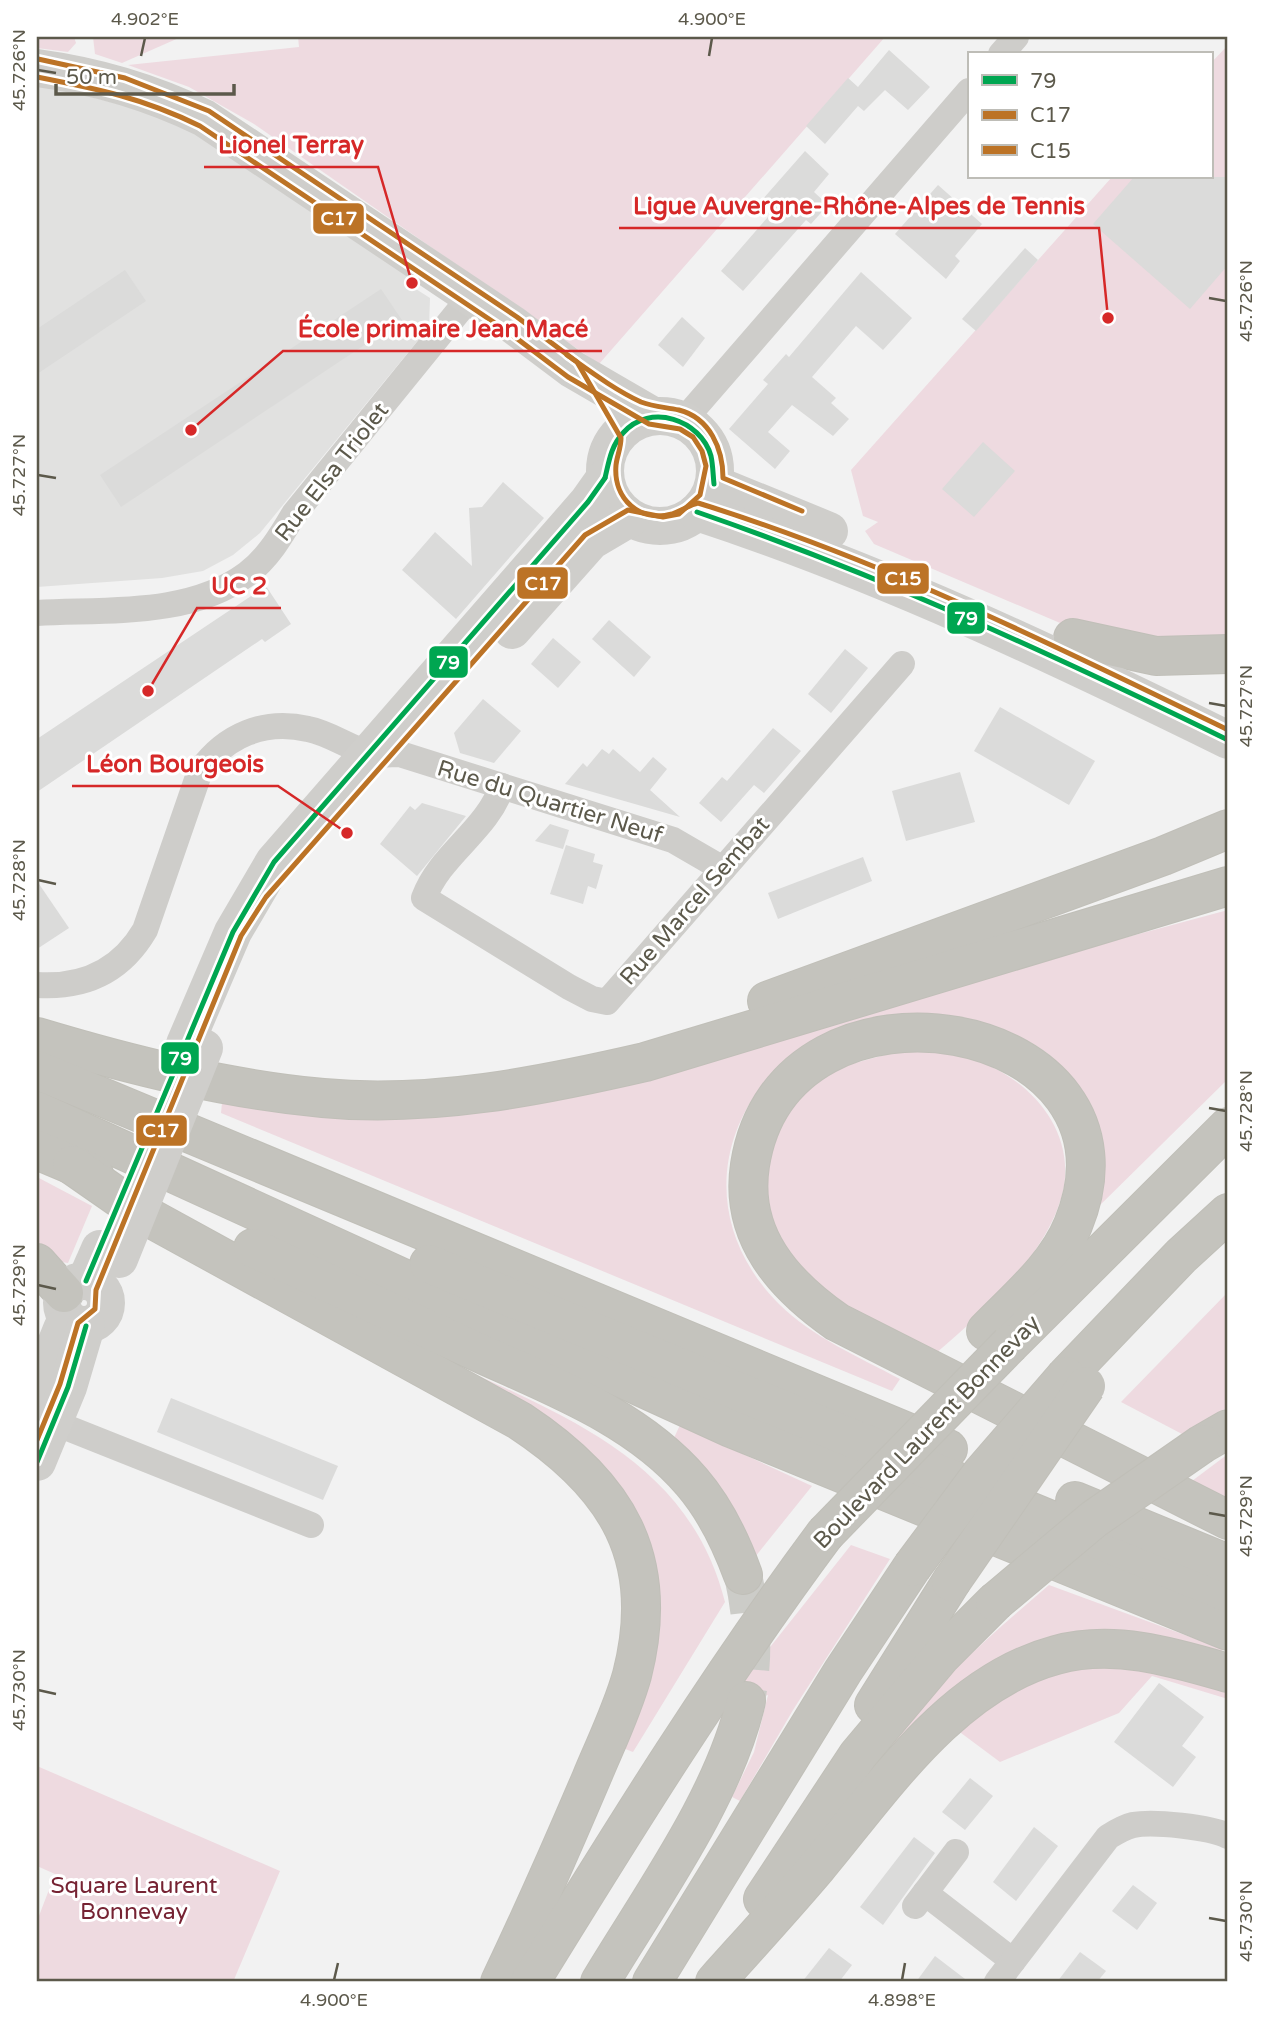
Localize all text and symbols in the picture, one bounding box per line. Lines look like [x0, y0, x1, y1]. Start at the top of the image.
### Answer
text: 4.902°E [111, 8, 179, 30]
text: 4.900°E [678, 8, 746, 30]
text: 45.726°N [8, 29, 30, 111]
scale bar [56, 52, 234, 96]
legend [968, 52, 1212, 178]
text: 50 m [66, 65, 117, 90]
text: 79 [1030, 69, 1056, 94]
text: C17 [1030, 103, 1071, 128]
callout: Lionel Terray [204, 122, 378, 167]
text: Lionel Terray [218, 131, 364, 160]
text: C15 [1030, 139, 1071, 164]
callout: Ligue Auvergne-Rhône-Alpes de Tennis [619, 183, 1099, 228]
text: Ligue Auvergne-Rhône-Alpes de Tennis [633, 192, 1085, 221]
line badge: C17 [312, 202, 365, 235]
text: C17 [320, 208, 358, 230]
text: 45.726°N [1235, 260, 1257, 342]
callout: École primaire Jean Macé [283, 306, 602, 351]
text: École primaire Jean Macé [298, 314, 589, 344]
street label: Rue Elsa Triolet [269, 397, 395, 547]
text: 45.727°N [8, 434, 30, 516]
line badge: C15 [876, 562, 930, 595]
callout: UC 2 [197, 563, 281, 608]
line badge: C17 [516, 566, 569, 600]
text: C15 [884, 568, 922, 590]
text: UC 2 [211, 572, 267, 601]
text: C17 [524, 573, 562, 595]
line badge: 79 [946, 601, 986, 635]
text: 79 [954, 608, 978, 630]
line badge: 79 [428, 645, 469, 679]
text: 79 [436, 652, 460, 674]
text: 45.727°N [1235, 665, 1257, 747]
callout: Léon Bourgeois [72, 741, 278, 786]
text: Léon Bourgeois [86, 750, 264, 779]
street label: Rue du Quartier Neuf [434, 754, 666, 850]
street label: Rue Marcel Sembat [614, 811, 776, 991]
text: 45.728°N [8, 839, 30, 921]
line badge: 79 [160, 1041, 200, 1075]
text: 79 [168, 1048, 192, 1070]
text: 45.728°N [1235, 1070, 1257, 1152]
line badge: C17 [135, 1114, 188, 1147]
text: C17 [142, 1120, 180, 1142]
text: 45.729°N [8, 1244, 30, 1326]
street label: Boulevard Laurent Bonnevay [808, 1309, 1046, 1555]
text: 45.729°N [1235, 1475, 1257, 1557]
text: 45.730°N [8, 1649, 30, 1731]
park label: Square Laurent Bonnevay [50, 1872, 218, 1926]
text: 45.730°N [1235, 1880, 1257, 1962]
text: 4.900°E [300, 1989, 368, 2011]
text: 4.898°E [868, 1989, 936, 2011]

